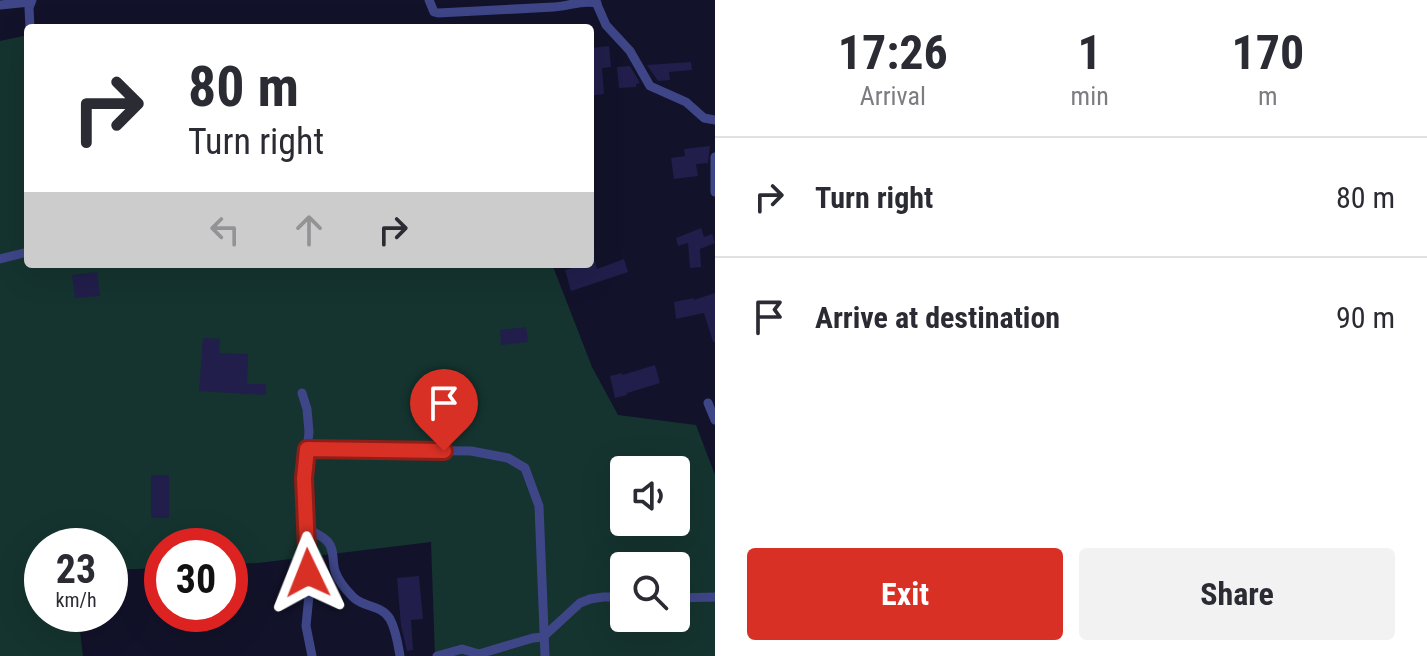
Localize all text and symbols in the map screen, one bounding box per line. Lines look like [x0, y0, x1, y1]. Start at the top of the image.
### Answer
text: 17:26 [838, 24, 948, 81]
text: 1 [1078, 24, 1102, 81]
text: 170 [1231, 24, 1304, 81]
text: 80 m [188, 54, 299, 120]
icon: right [56, 56, 160, 160]
text: Arrival [860, 81, 926, 111]
text: min [1071, 81, 1109, 111]
text: m [1258, 81, 1278, 111]
text: Turn right [188, 121, 324, 163]
icon: right [747, 175, 791, 219]
text: Turn right [815, 180, 933, 215]
text: 80 m [1336, 180, 1395, 215]
icon: left [203, 208, 247, 252]
icon: ahead [287, 208, 331, 252]
icon: right [371, 208, 415, 252]
icon: arrive [747, 295, 791, 339]
text: Arrive at destination [815, 300, 1060, 335]
text: 90 m [1336, 300, 1395, 335]
pin [410, 369, 478, 451]
icon: arrive [422, 381, 466, 425]
map controls [610, 456, 690, 632]
button: sound [610, 456, 690, 536]
speed limit sign: 30 [144, 528, 248, 632]
position arrow [266, 531, 350, 615]
text: 23 [56, 546, 96, 593]
button: Exit [747, 548, 1063, 640]
button: Share [1079, 548, 1395, 640]
button: search [610, 552, 690, 632]
text: km/h [55, 588, 97, 612]

